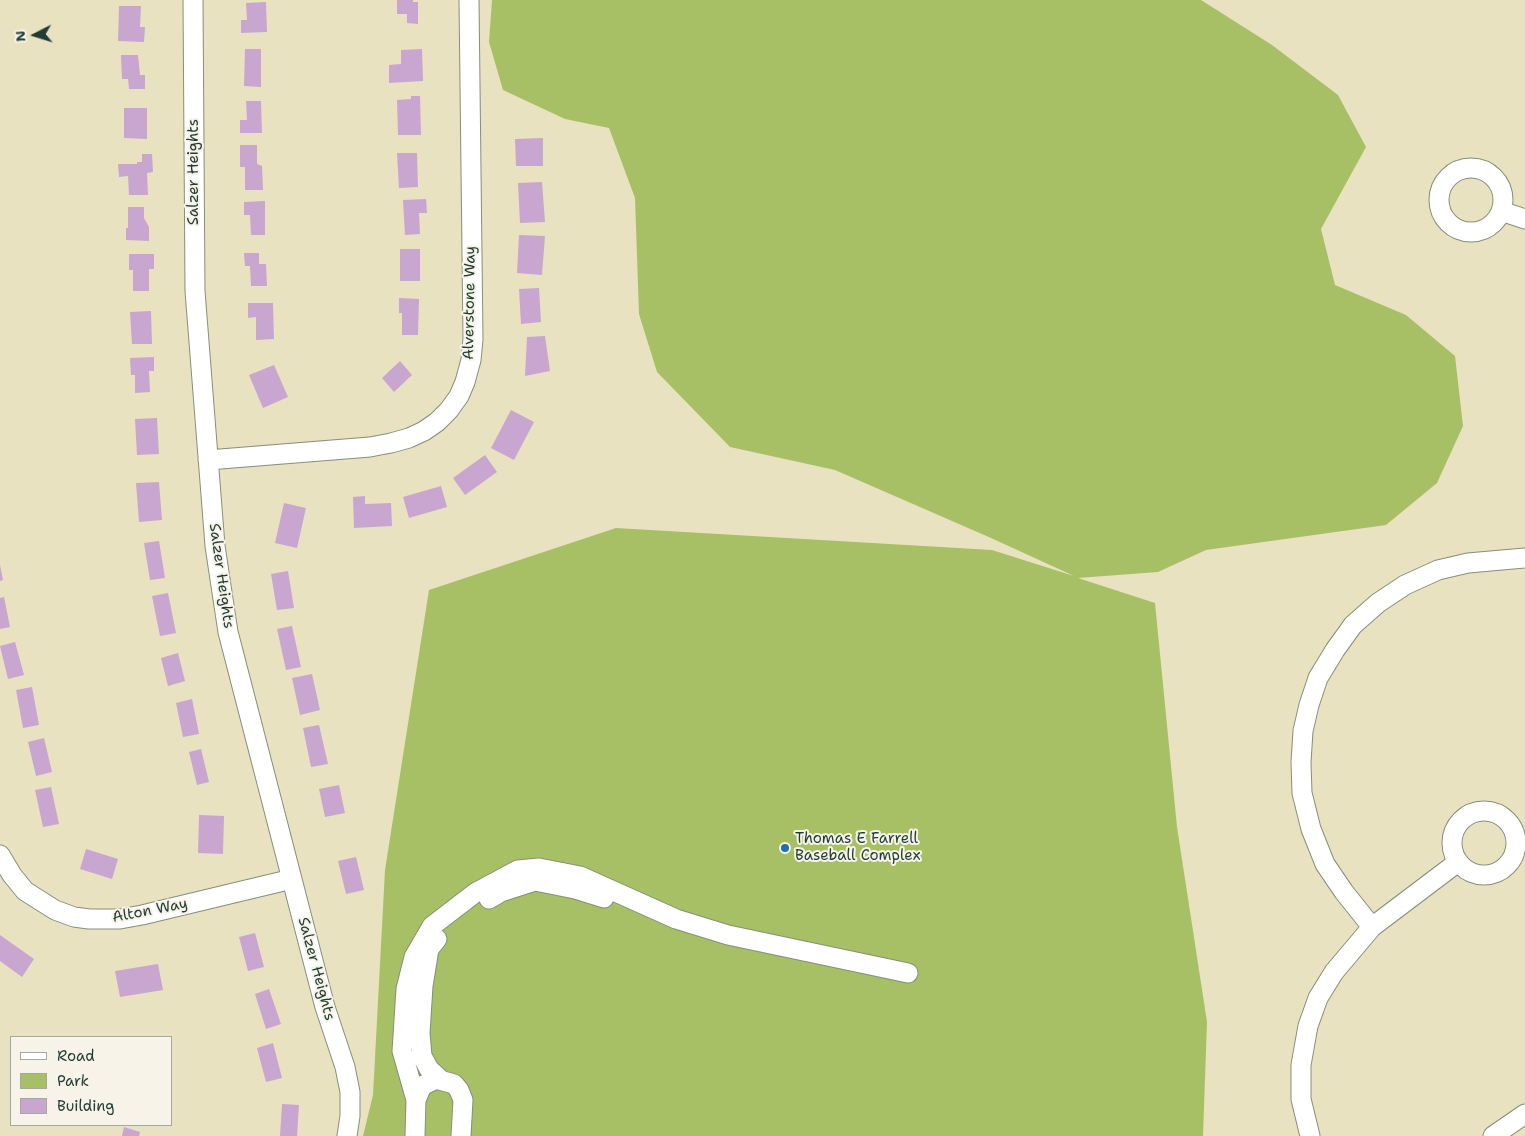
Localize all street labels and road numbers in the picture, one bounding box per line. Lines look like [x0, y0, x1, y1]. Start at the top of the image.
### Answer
street label: Salzer Heights [185, 119, 203, 225]
street label: Alverstone Way [460, 246, 480, 360]
street label: Salzer Heights [205, 522, 237, 630]
street label: Alton Way [111, 895, 189, 927]
street label: Salzer Heights [294, 915, 338, 1023]

